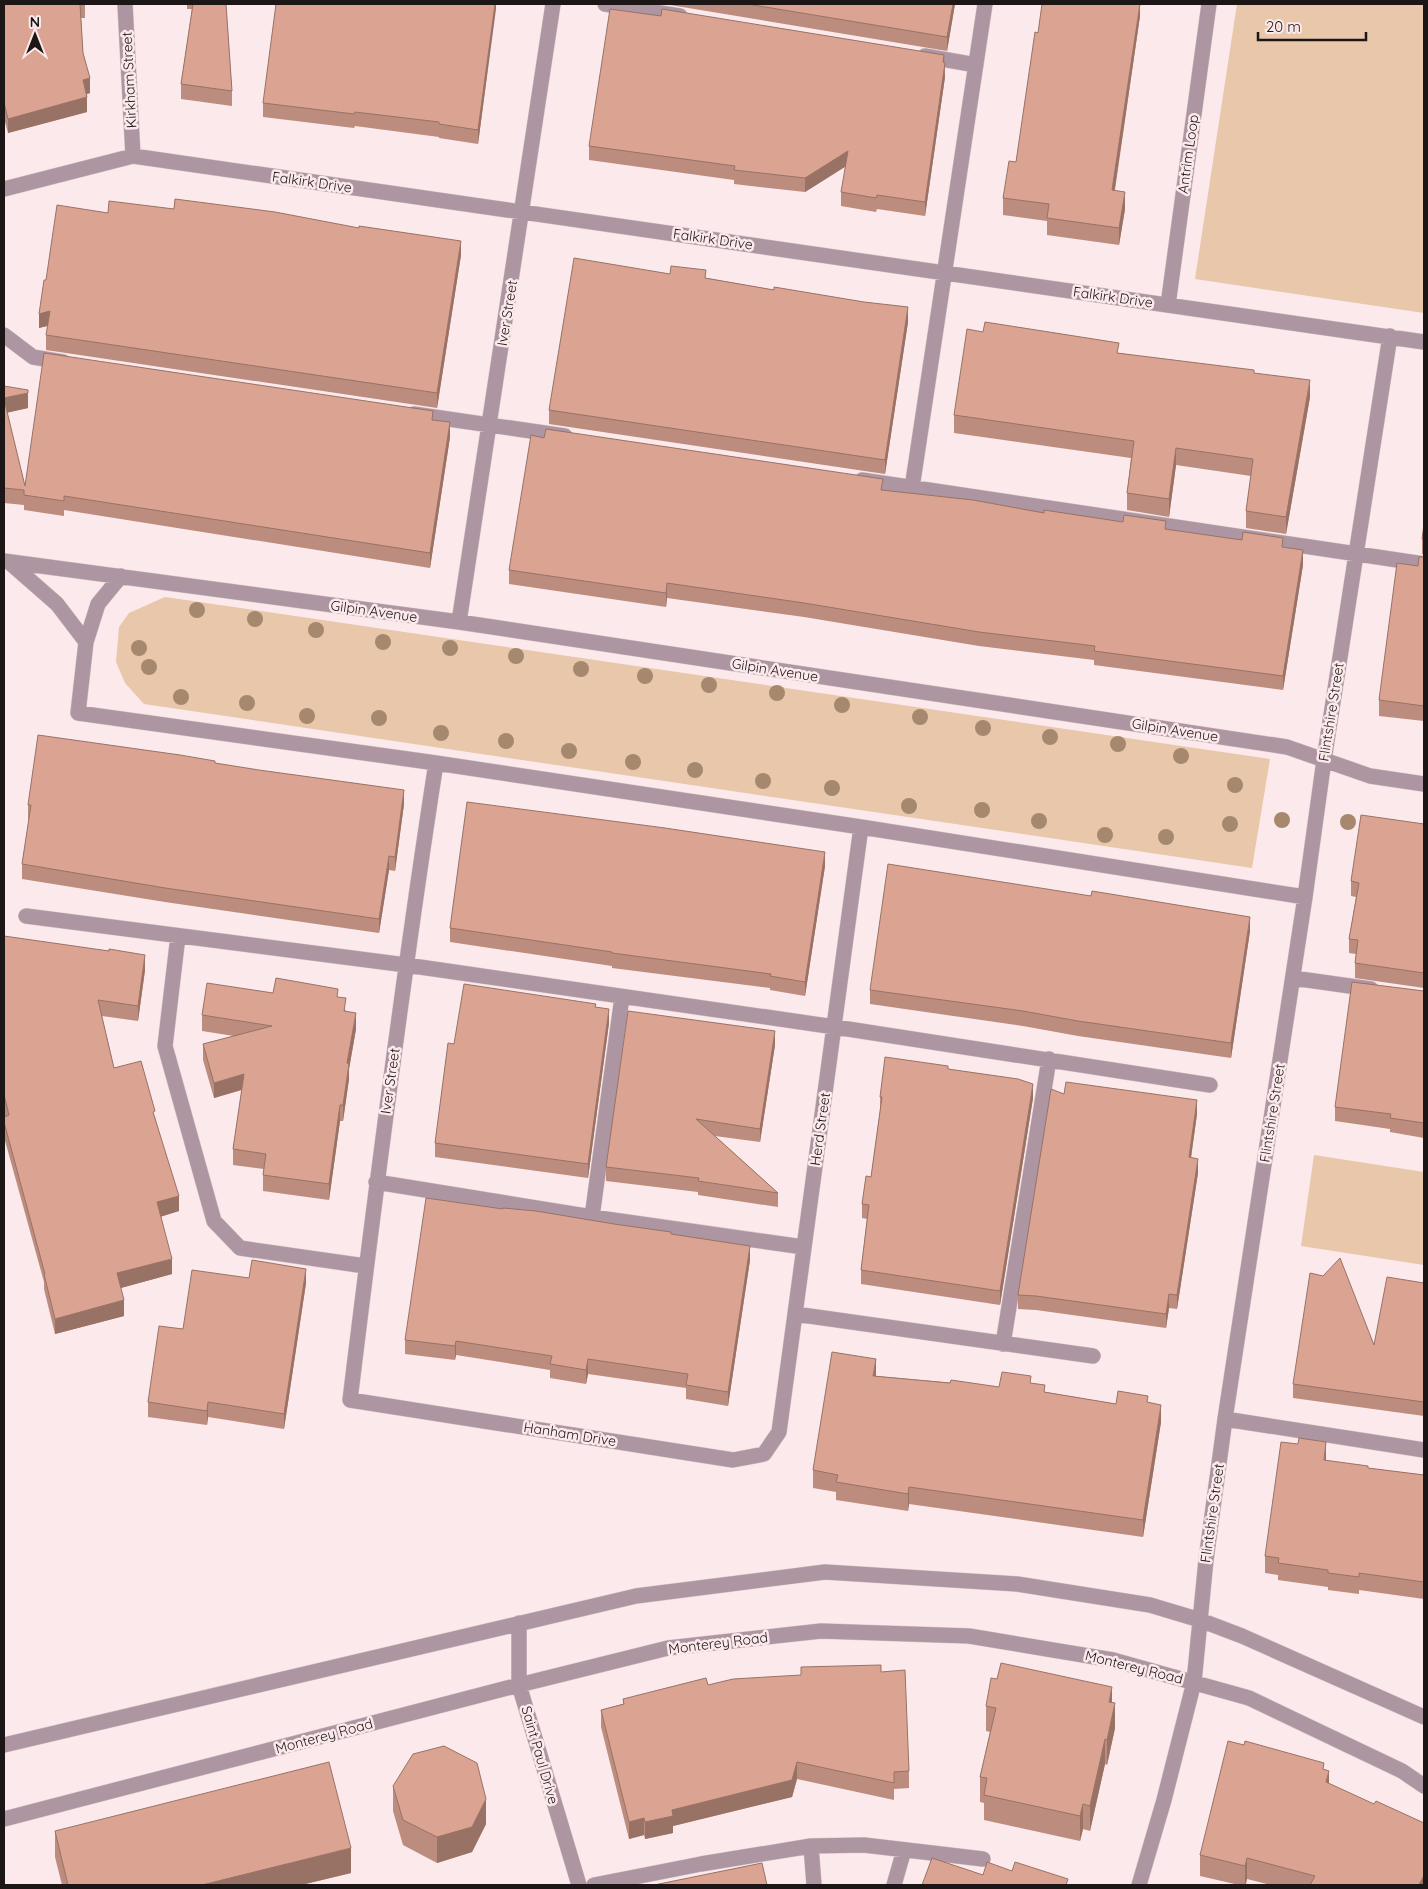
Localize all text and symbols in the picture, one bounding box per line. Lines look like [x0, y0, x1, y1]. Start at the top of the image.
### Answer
north arrow [10, 10, 60, 60]
scale bar [1258, 10, 1366, 42]
text: N [30, 13, 40, 31]
text: 20 m [1266, 17, 1301, 36]
street label: Kirkham Street [117, 31, 141, 129]
street label: Antrim Loop [1174, 113, 1202, 195]
street label: Falkirk Drive [271, 168, 353, 197]
street label: Falkirk Drive [672, 225, 754, 254]
street label: Iver Street [493, 279, 521, 347]
street label: Falkirk Drive [1072, 283, 1154, 312]
street label: Gilpin Avenue [330, 596, 419, 626]
street label: Gilpin Avenue [731, 654, 820, 686]
street label: Flintshire Street [1314, 661, 1348, 763]
street label: Gilpin Avenue [1131, 714, 1220, 746]
street label: Iver Street [376, 1047, 404, 1115]
street label: Flintshire Street [1255, 1062, 1289, 1164]
street label: Herd Street [806, 1091, 834, 1167]
street label: Hanham Drive [522, 1418, 618, 1450]
street label: Flintshire Street [1196, 1462, 1228, 1564]
street label: Monterey Road [667, 1628, 769, 1658]
street label: Monterey Road [1083, 1646, 1185, 1688]
street label: Saint Paul Drive [517, 1704, 563, 1806]
street label: Monterey Road [273, 1714, 375, 1758]

